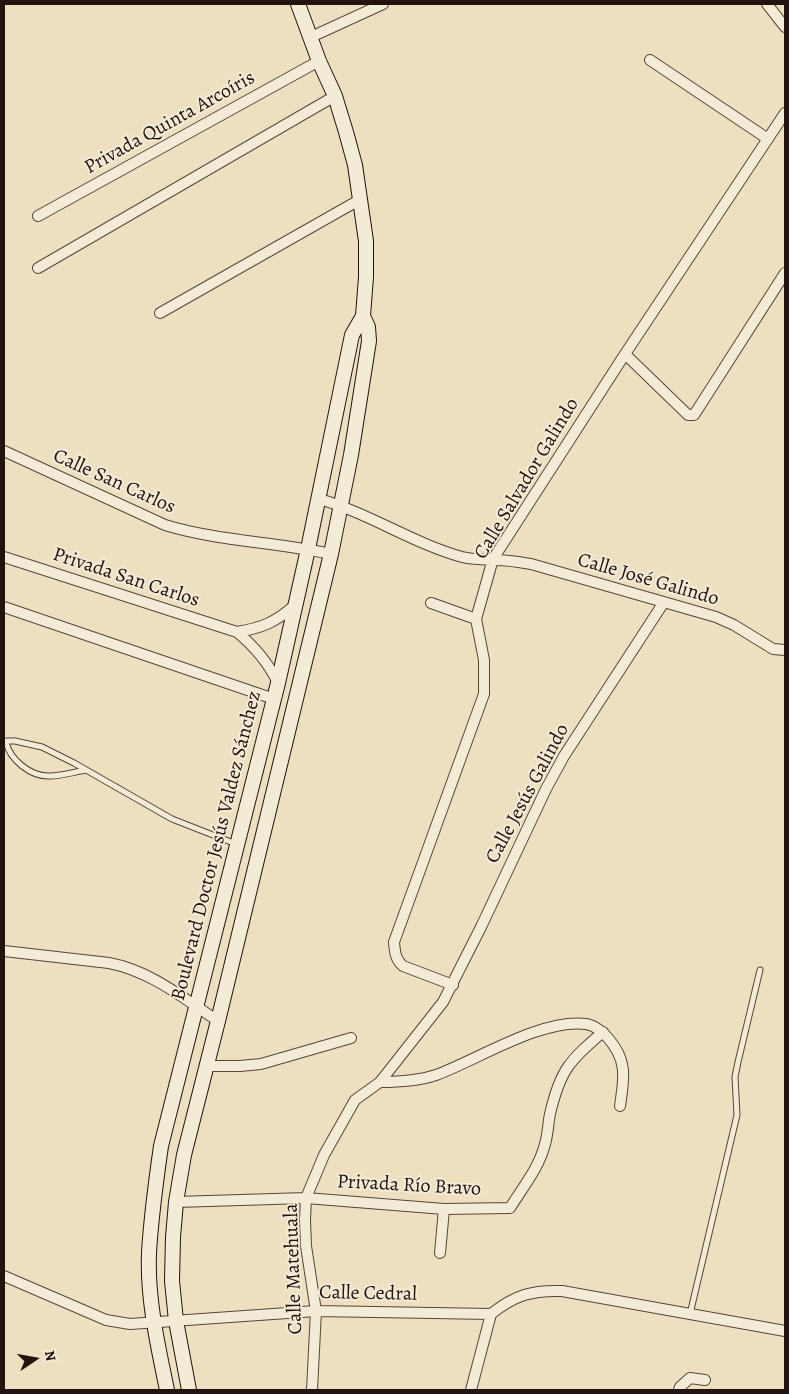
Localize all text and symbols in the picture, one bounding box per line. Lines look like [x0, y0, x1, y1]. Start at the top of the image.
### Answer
street label: Privada Quinta Arcoíris [81, 66, 259, 180]
street label: Calle Salvador Galindo [469, 394, 585, 564]
street label: Calle San Carlos [49, 444, 179, 520]
street label: Privada San Carlos [50, 543, 202, 613]
street label: Calle José Galindo [575, 548, 721, 612]
street label: Boulevard Doctor Jesús Valdez Sánchez [167, 689, 267, 1003]
street label: Calle Jesús Galindo [481, 720, 575, 868]
street label: Privada Río Bravo [336, 1170, 482, 1202]
street label: Calle Matehuala [280, 1203, 308, 1335]
street label: Calle Cedral [319, 1281, 417, 1307]
north arrow [10, 1334, 60, 1384]
text: N [40, 1349, 61, 1363]

